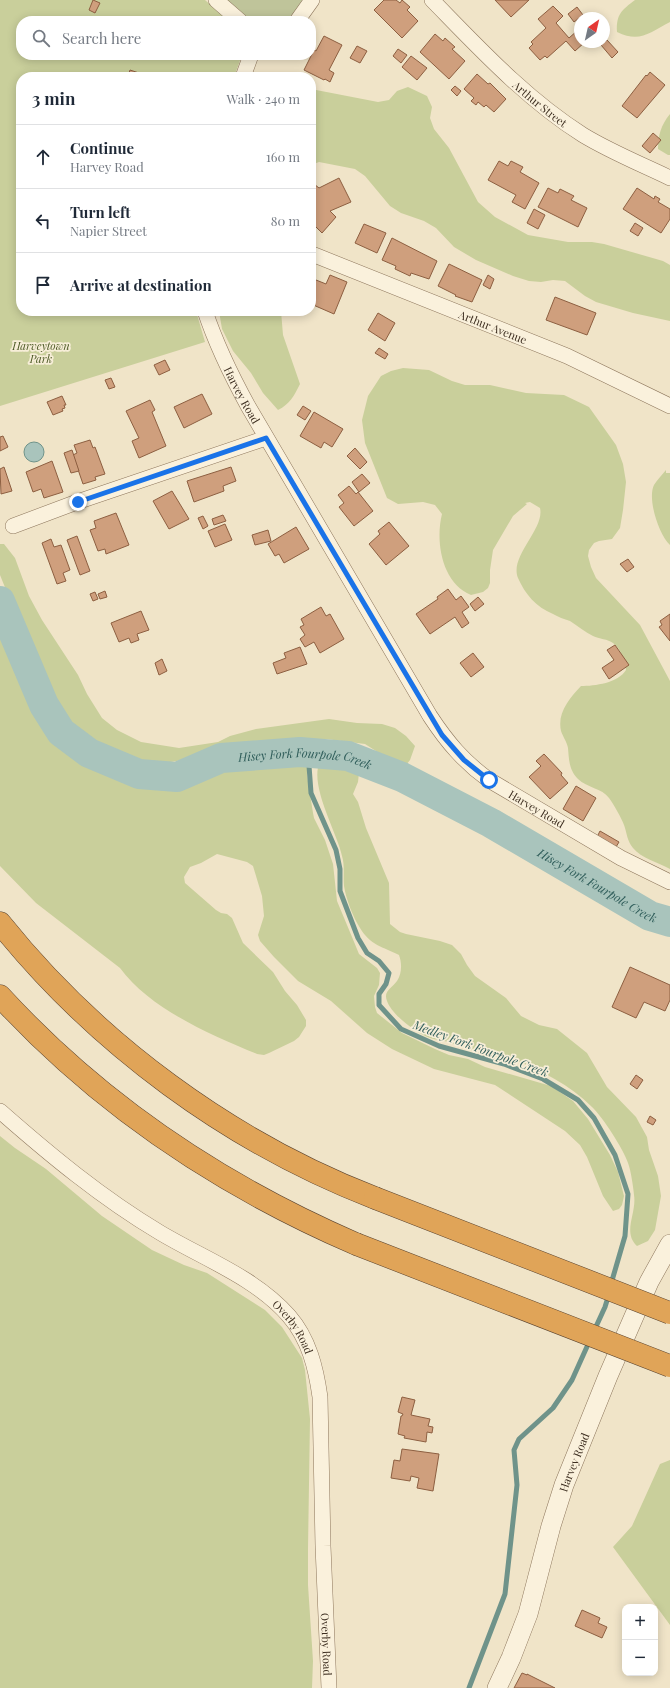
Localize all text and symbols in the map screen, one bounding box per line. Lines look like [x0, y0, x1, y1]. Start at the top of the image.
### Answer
north arrow [574, 12, 610, 48]
search box [16, 16, 316, 60]
icon: search [30, 27, 52, 49]
text: Search here [62, 28, 141, 48]
street label: Arthur Street [509, 76, 571, 130]
text: 3 min [32, 87, 75, 109]
text: Walk · 240 m [227, 90, 300, 107]
text: Continue [70, 138, 134, 158]
icon: ahead [32, 146, 54, 168]
text: 160 m [266, 148, 300, 165]
text: Harvey Road [70, 158, 144, 175]
text: Turn left [70, 202, 131, 222]
icon: left [32, 210, 54, 232]
text: 80 m [271, 212, 300, 229]
text: Napier Street [70, 222, 147, 239]
icon: arrive [32, 274, 54, 296]
text: Arrive at destination [70, 275, 212, 295]
street label: Arthur Avenue [456, 306, 530, 347]
park label: Harveytown Park [11, 338, 70, 366]
street label: Harvey Road [221, 364, 264, 427]
route end [69, 493, 87, 511]
water label: Hisey Fork Fourpole Creek [237, 744, 374, 773]
route start [480, 771, 498, 789]
street label: Harvey Road [506, 786, 568, 831]
water label: Hisey Fork Fourpole Creek [534, 844, 659, 926]
water label: Medley Fork Fourpole Creek [410, 1016, 551, 1080]
street label: Overby Road [270, 1296, 317, 1356]
street label: Harvey Road [555, 1430, 592, 1493]
map controls [622, 1604, 658, 1676]
button: + [622, 1604, 658, 1640]
street label: Overby Road [318, 1612, 336, 1677]
button: − [622, 1640, 658, 1676]

